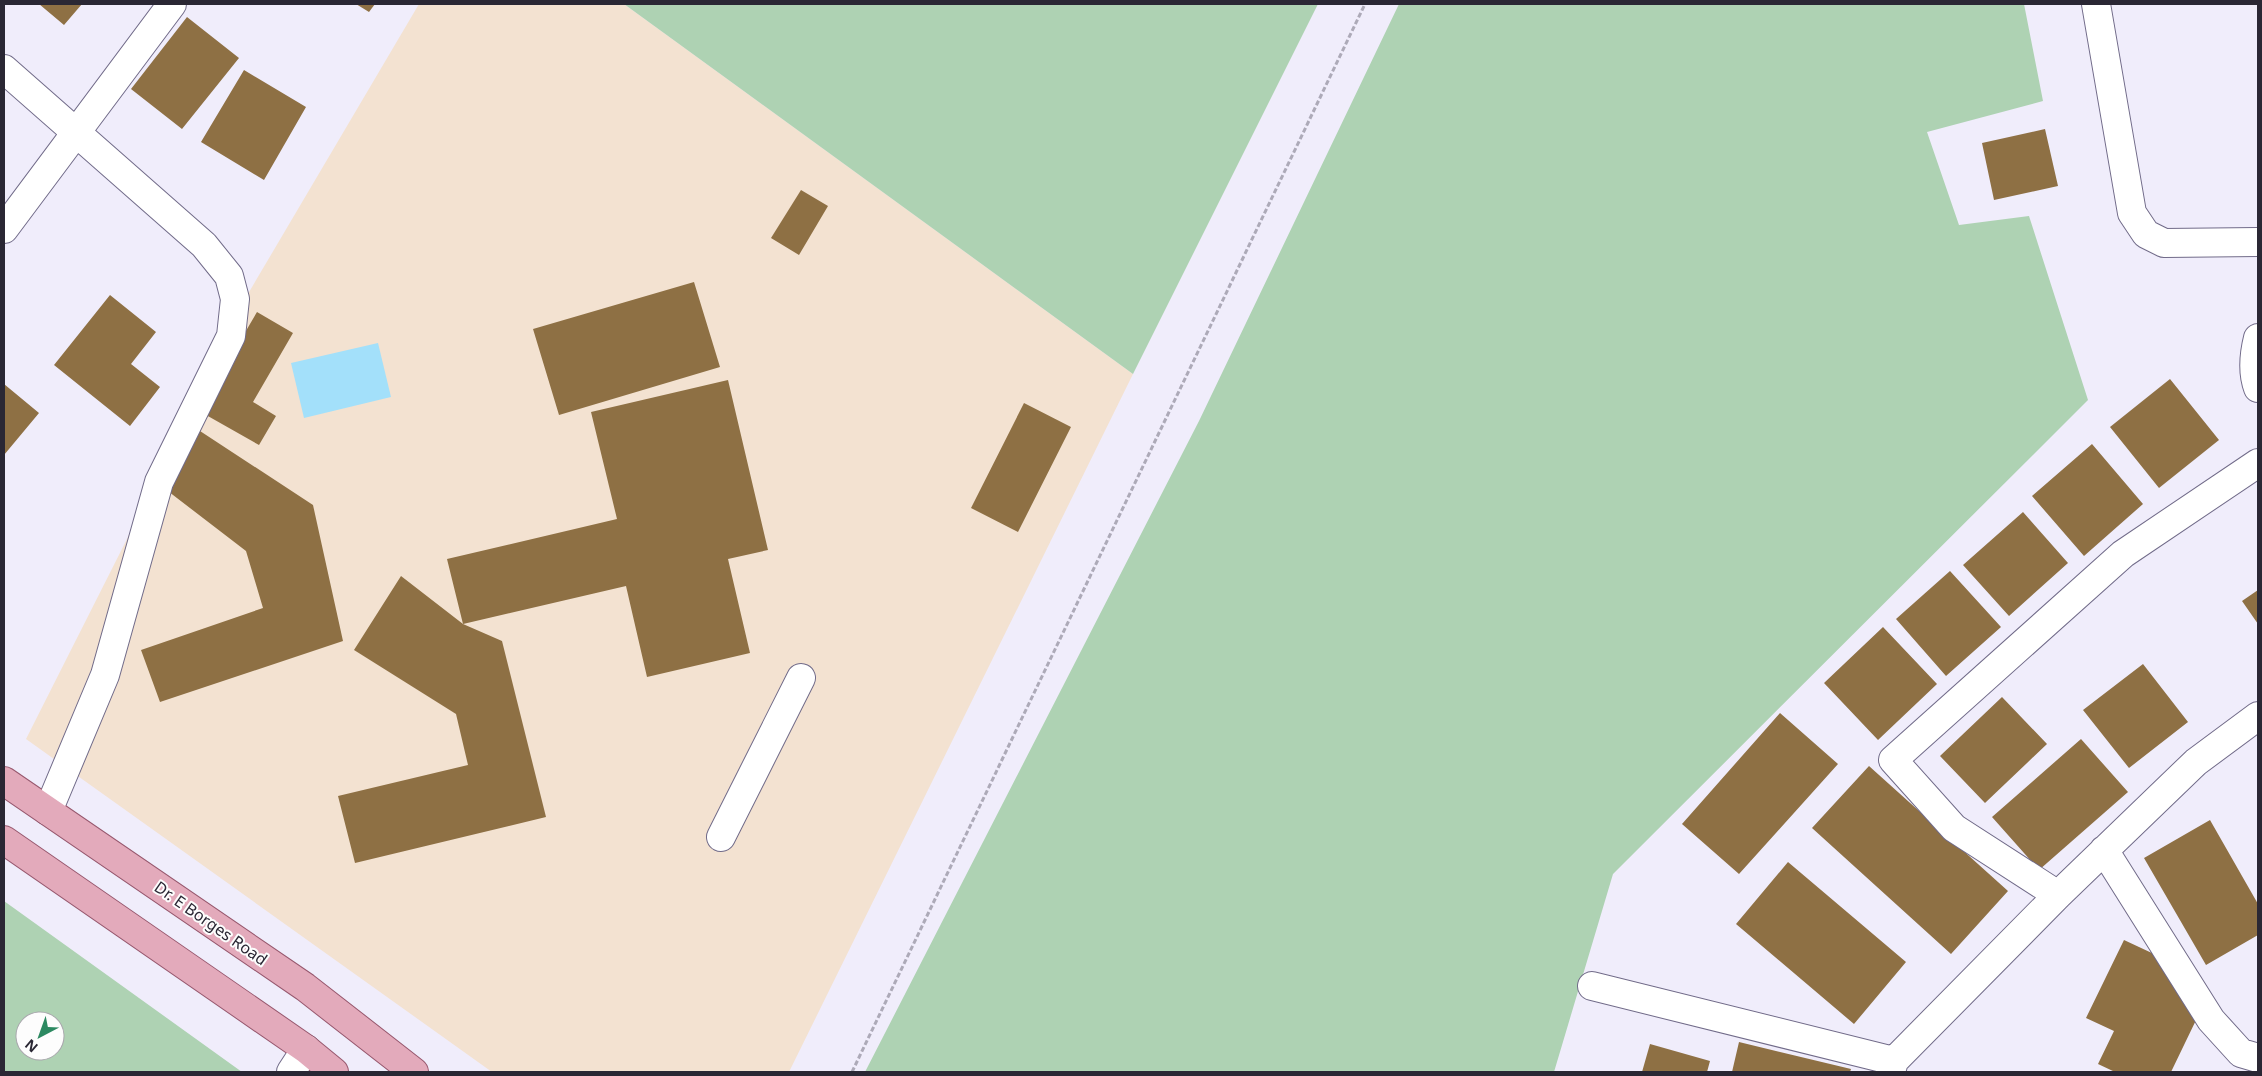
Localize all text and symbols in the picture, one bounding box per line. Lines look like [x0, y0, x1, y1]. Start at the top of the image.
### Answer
street label: Dr. E Borges Road [150, 876, 272, 970]
north arrow [15, 1011, 65, 1061]
text: N [21, 1035, 42, 1057]

